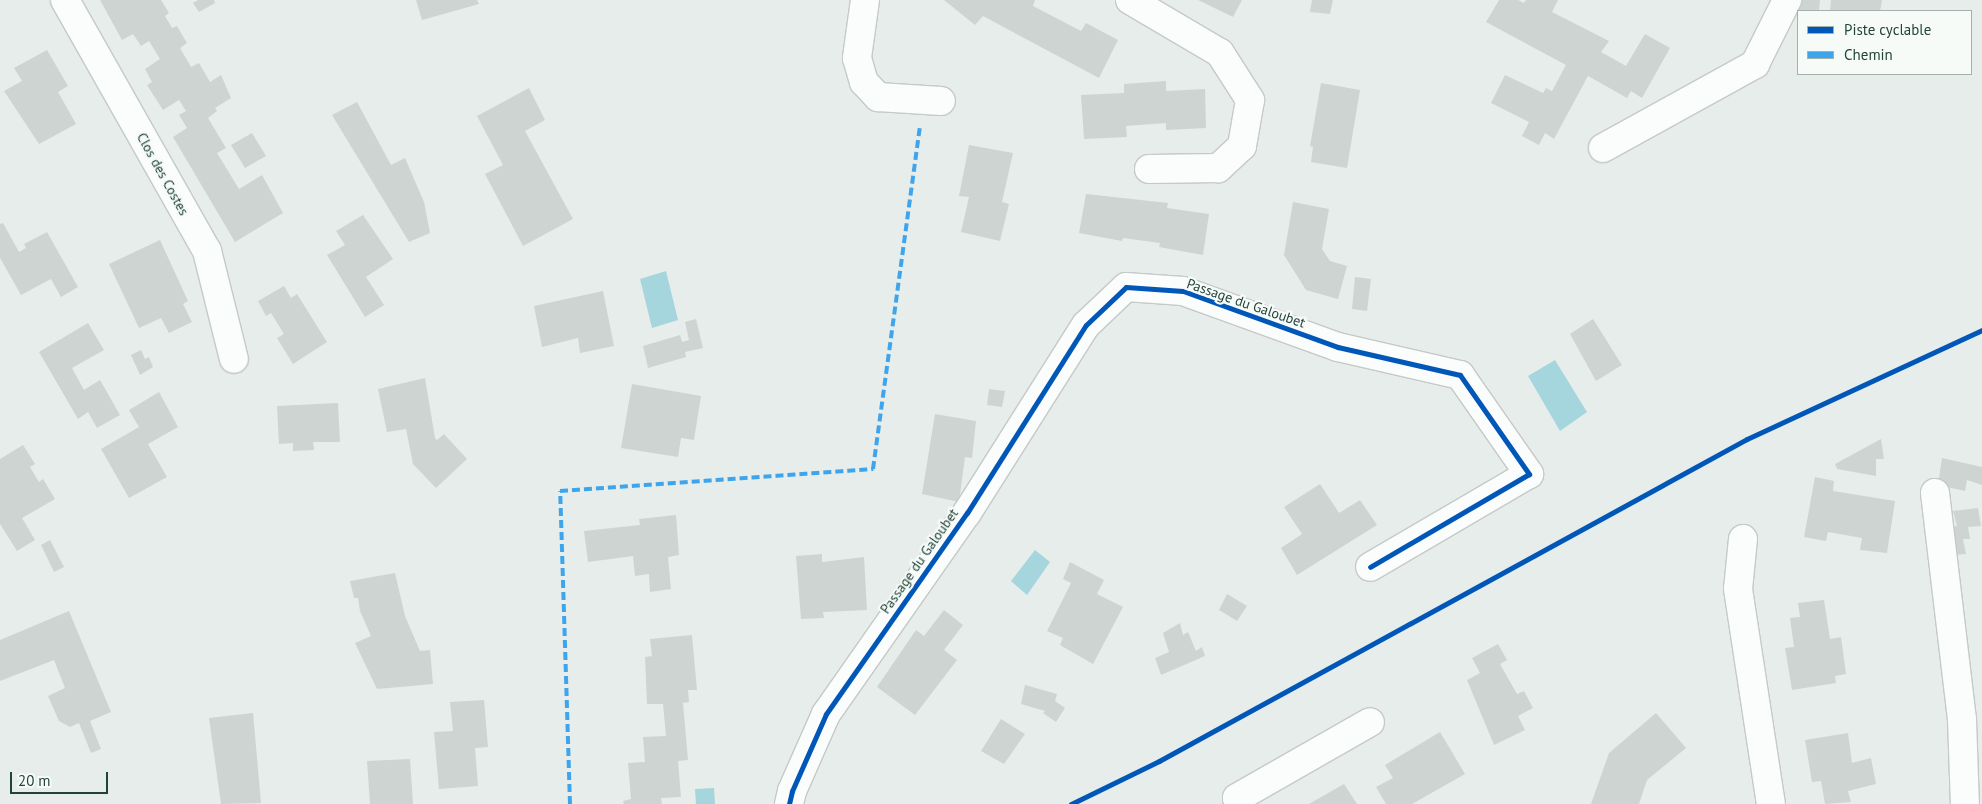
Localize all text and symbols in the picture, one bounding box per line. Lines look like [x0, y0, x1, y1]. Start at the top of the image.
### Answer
legend [1797, 10, 1972, 75]
text: Piste cyclable [1844, 20, 1931, 39]
text: Chemin [1844, 45, 1893, 64]
street label: Clos des Costes [133, 130, 193, 218]
street label: Passage du Galoubet [1185, 275, 1307, 331]
street label: Passage du Galoubet [876, 505, 962, 617]
scale bar [12, 762, 110, 794]
text: 20 m [18, 771, 51, 790]

